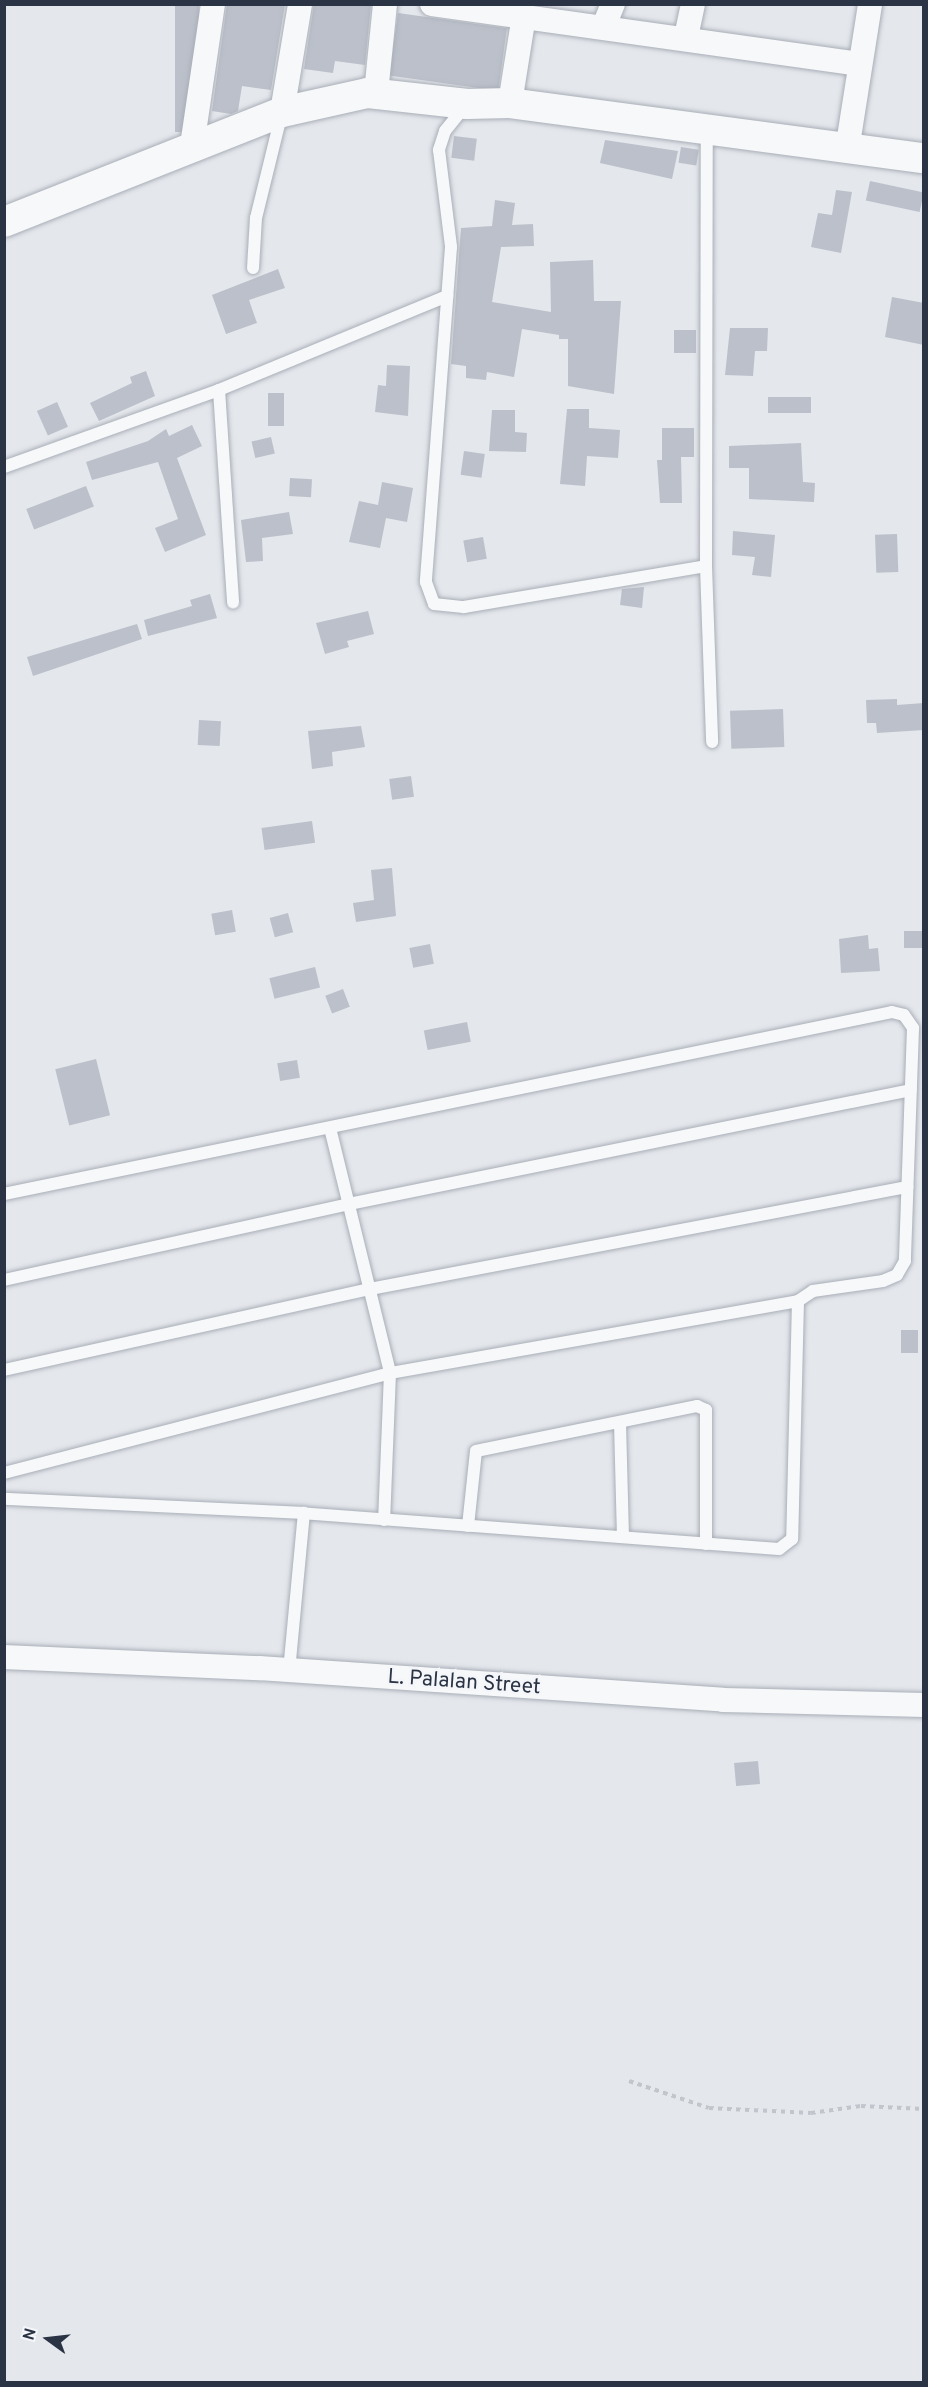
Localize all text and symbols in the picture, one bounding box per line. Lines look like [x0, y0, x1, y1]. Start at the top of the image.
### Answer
street label: L. Palalan Street [387, 1665, 541, 1701]
north arrow [18, 2309, 78, 2369]
text: N [19, 2326, 42, 2342]

